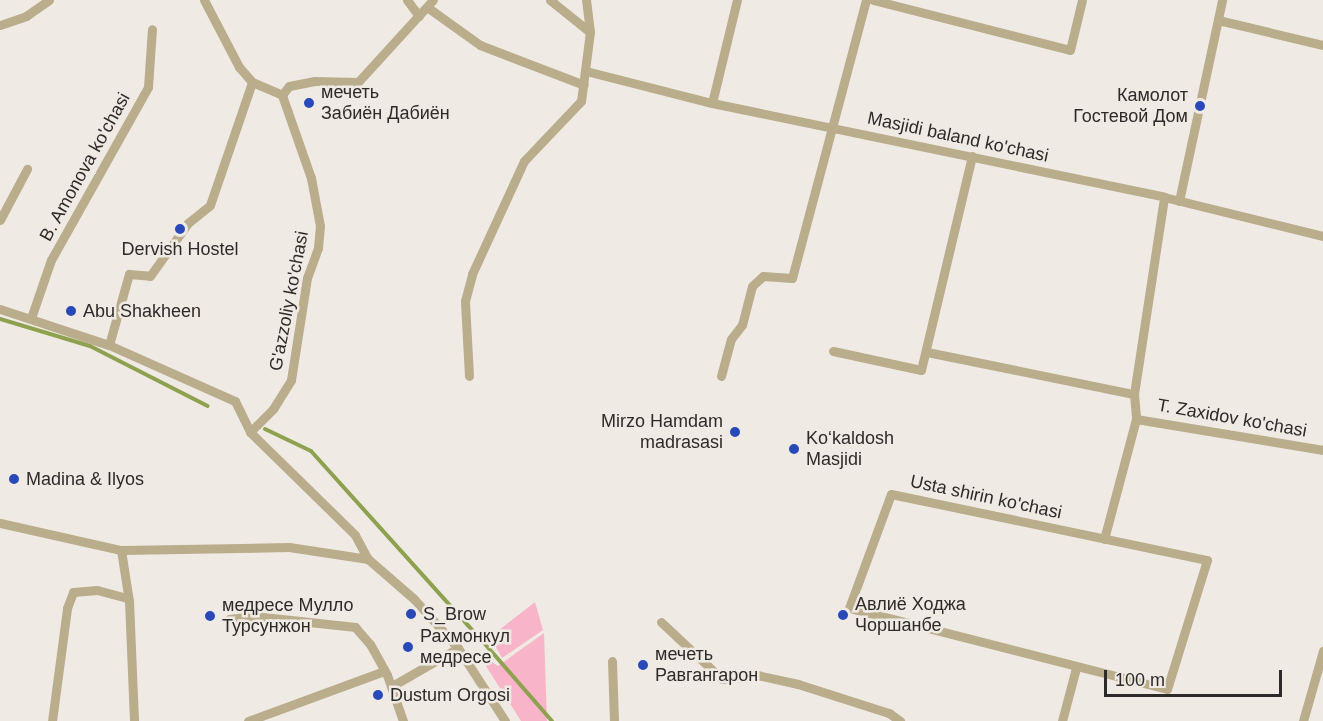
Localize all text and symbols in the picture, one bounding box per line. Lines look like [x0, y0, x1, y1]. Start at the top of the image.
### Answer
place label: мечеть Забиён Дабиён [321, 82, 450, 124]
place label: Камолот Гостевой Дом [1073, 85, 1188, 128]
street label: B. Amonova ko'chasi [35, 89, 135, 245]
marker: мечеть Забиён Дабиён [302, 96, 316, 110]
marker: Камолот Гостевой Дом [1193, 99, 1207, 113]
street label: Masjidi baland ko'chasi [866, 107, 1050, 167]
marker: Dervish Hostel [173, 222, 187, 236]
street label: G'azzoliy ko'chasi [265, 229, 313, 373]
place label: Dervish Hostel [121, 238, 239, 260]
place label: Abu Shakheen [83, 300, 201, 322]
marker: Abu Shakheen [64, 304, 78, 318]
street label: T. Zaxidov ko'chasi [1156, 394, 1308, 442]
place label: Mirzo Hamdam madrasasi [601, 411, 723, 454]
marker: Mirzo Hamdam madrasasi [728, 425, 742, 439]
place label: Koʻkaldosh Masjidi [806, 428, 894, 470]
marker: Koʻkaldosh Masjidi [787, 442, 801, 456]
place label: Madina & Ilyos [26, 468, 144, 490]
street label: Usta shirin ko'chasi [908, 470, 1064, 524]
marker: Madina & Ilyos [7, 472, 21, 486]
place label: Авлиё Ходжа Чоршанбе [855, 594, 966, 636]
place label: медресе Мулло Турсунжон [222, 595, 354, 638]
place label: S_Brow [423, 603, 486, 625]
marker: S_Brow [404, 607, 418, 621]
marker: Авлиё Ходжа Чоршанбе [836, 608, 850, 622]
marker: медресе Мулло Турсунжон [203, 609, 217, 623]
place label: Рахмонкул медресе [420, 626, 510, 668]
marker: Рахмонкул медресе [401, 640, 415, 654]
place label: мечеть Равгангарон [655, 644, 758, 686]
marker: мечеть Равгангарон [636, 658, 650, 672]
scale bar [1107, 658, 1286, 696]
text: 100 m [1115, 670, 1165, 690]
place label: Dustum Orgosi [390, 684, 510, 706]
marker: Dustum Orgosi [371, 688, 385, 702]

